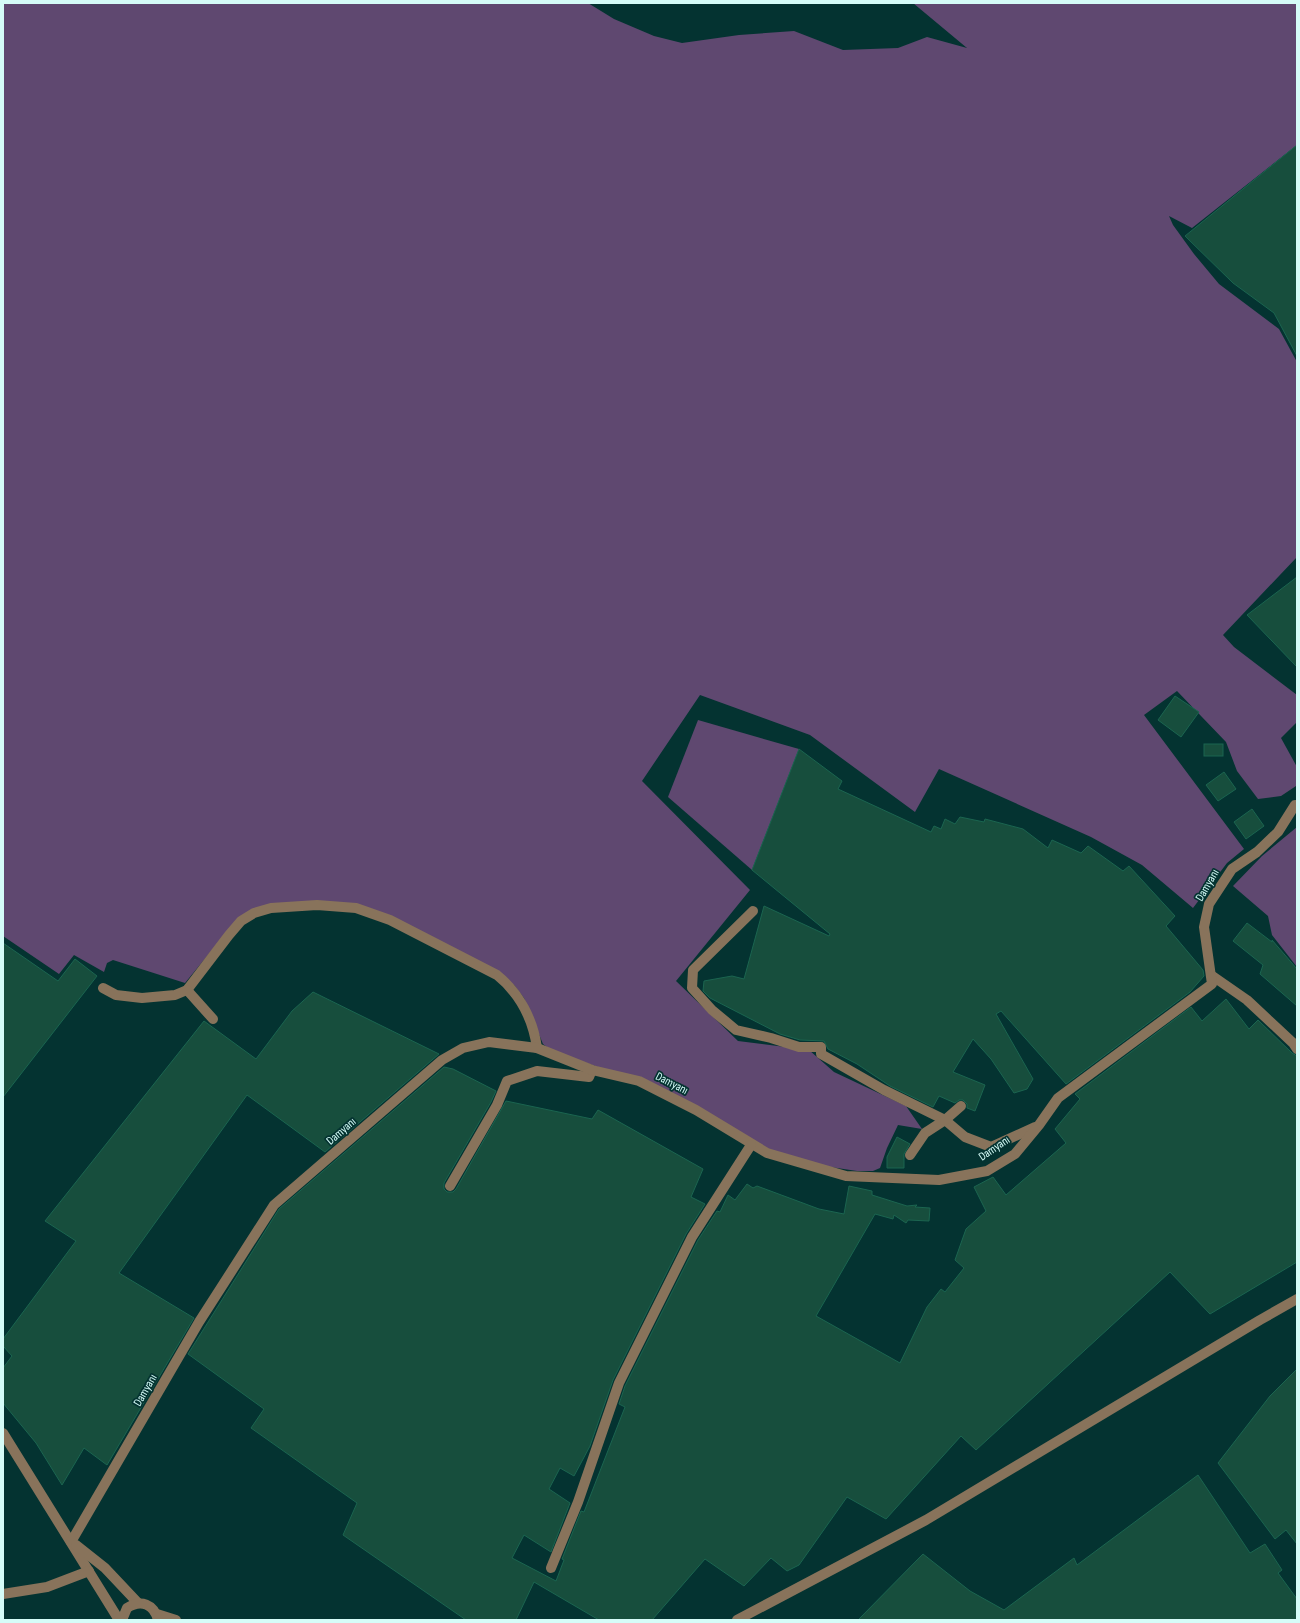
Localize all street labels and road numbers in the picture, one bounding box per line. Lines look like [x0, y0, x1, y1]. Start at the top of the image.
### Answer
street label: Damyanı [1192, 867, 1223, 904]
street label: Damyanı [653, 1069, 691, 1098]
street label: Damyanı [323, 1114, 359, 1148]
street label: Damyanı [976, 1133, 1013, 1164]
street label: Damyanı [130, 1372, 161, 1409]

